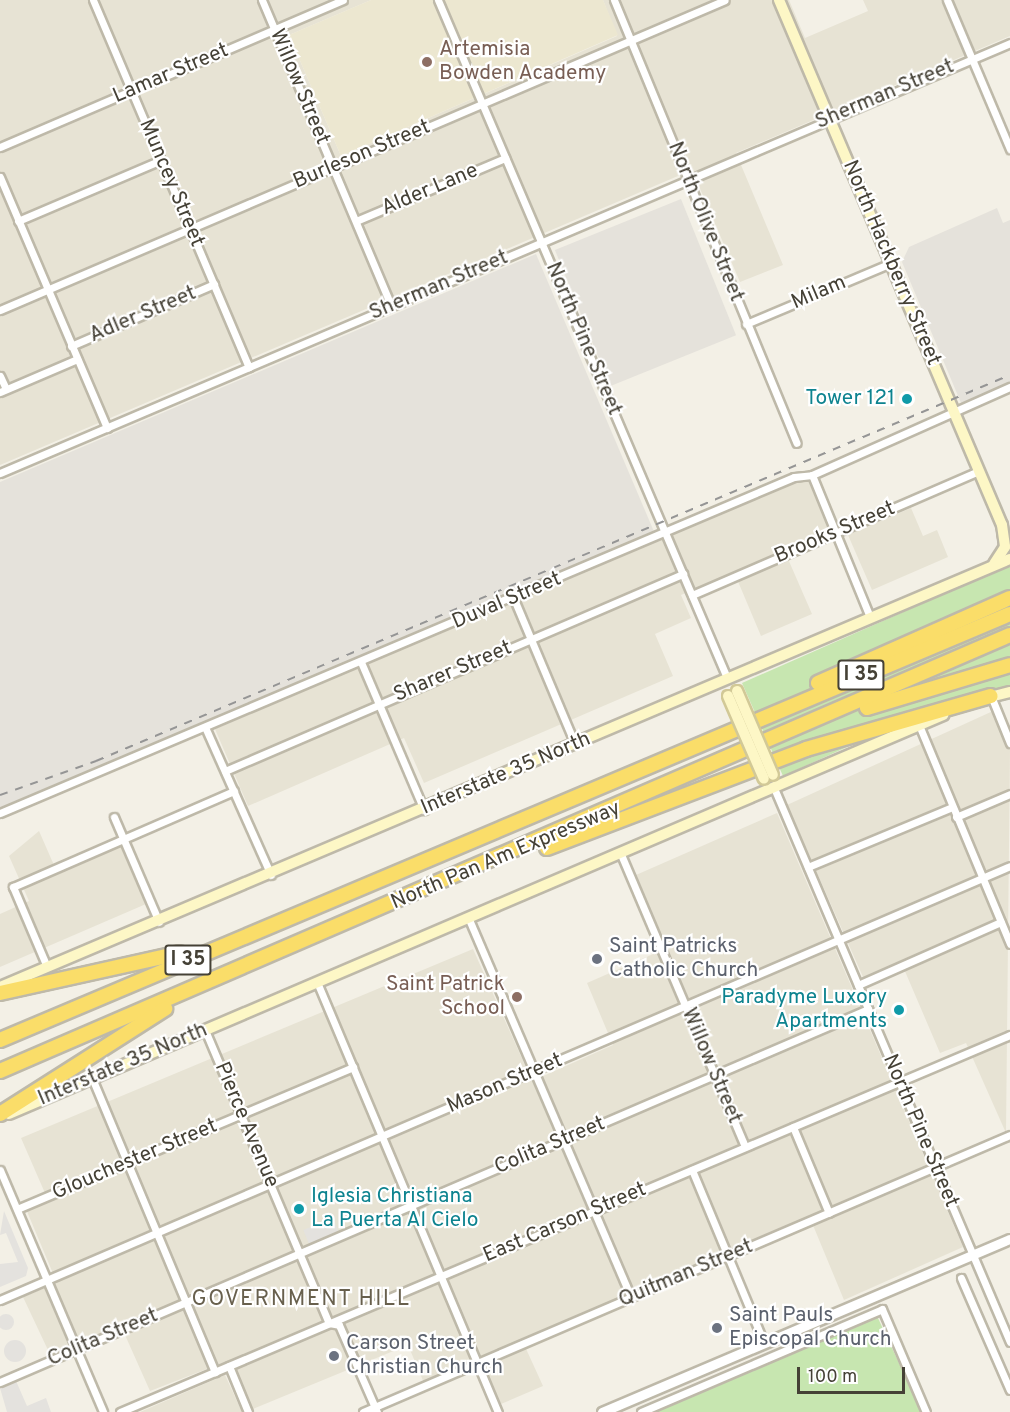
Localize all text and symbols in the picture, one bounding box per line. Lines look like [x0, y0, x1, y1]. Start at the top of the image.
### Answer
street label: Willow Street [263, 25, 335, 149]
place label: Artemisia Bowden Academy [439, 37, 607, 87]
street label: Lamar Street [109, 38, 233, 110]
street label: Sherman Street [812, 54, 958, 136]
marker: Artemisia Bowden Academy [420, 55, 434, 69]
street label: Muncey Street [133, 115, 209, 251]
street label: Burleson Street [290, 115, 434, 195]
street label: North Olive Street [661, 138, 749, 306]
street label: North Hackberry Street [836, 157, 946, 369]
street label: Alder Lane [378, 158, 482, 222]
street label: Sherman Street [366, 245, 512, 327]
street label: North Pine Street [539, 259, 627, 419]
street label: Milam [788, 270, 850, 316]
street label: Adler Street [86, 281, 200, 349]
place label: Tower 121 [805, 386, 895, 412]
marker: Tower 121 [900, 392, 914, 406]
street label: Brooks Street [771, 496, 899, 570]
street label: Duval Street [449, 567, 565, 635]
street label: Sharer Street [390, 636, 516, 708]
road number: I 35 [837, 658, 885, 692]
street label: Interstate 35 North [417, 727, 595, 821]
street label: North Pan Am Expressway [387, 796, 625, 916]
place label: Saint Patricks Catholic Church [609, 934, 758, 984]
road number: I 35 [164, 943, 212, 977]
marker: Saint Patricks Catholic Church [590, 952, 604, 966]
place label: Saint Patrick School [386, 972, 505, 1022]
place label: Paradyme Luxory Apartments [721, 985, 887, 1035]
marker: Saint Patrick School [510, 990, 524, 1004]
marker: Paradyme Luxory Apartments [892, 1003, 906, 1017]
street label: Willow Street [675, 1004, 747, 1128]
street label: Interstate 35 North [34, 1018, 212, 1112]
street label: Mason Street [443, 1048, 567, 1120]
street label: North Pine Street [876, 1051, 964, 1211]
street label: Pierce Avenue [208, 1058, 284, 1192]
street label: Colita Street [491, 1111, 609, 1181]
street label: Glouchester Street [49, 1114, 221, 1206]
street label: East Carson Street [480, 1177, 650, 1269]
place label: Iglesia Christiana La Puerta Al Cielo [311, 1184, 479, 1234]
marker: Iglesia Christiana La Puerta Al Cielo [292, 1202, 306, 1216]
street label: Quitman Street [615, 1234, 757, 1314]
district label: GOVERNMENT HILL [191, 1287, 411, 1313]
street label: Colita Street [44, 1303, 162, 1373]
place label: Saint Pauls Episcopal Church [729, 1303, 892, 1353]
marker: Saint Pauls Episcopal Church [710, 1321, 724, 1335]
place label: Carson Street Christian Church [346, 1331, 503, 1381]
marker: Carson Street Christian Church [327, 1349, 341, 1363]
scale bar [800, 1355, 908, 1393]
text: 100 m [808, 1366, 857, 1389]

